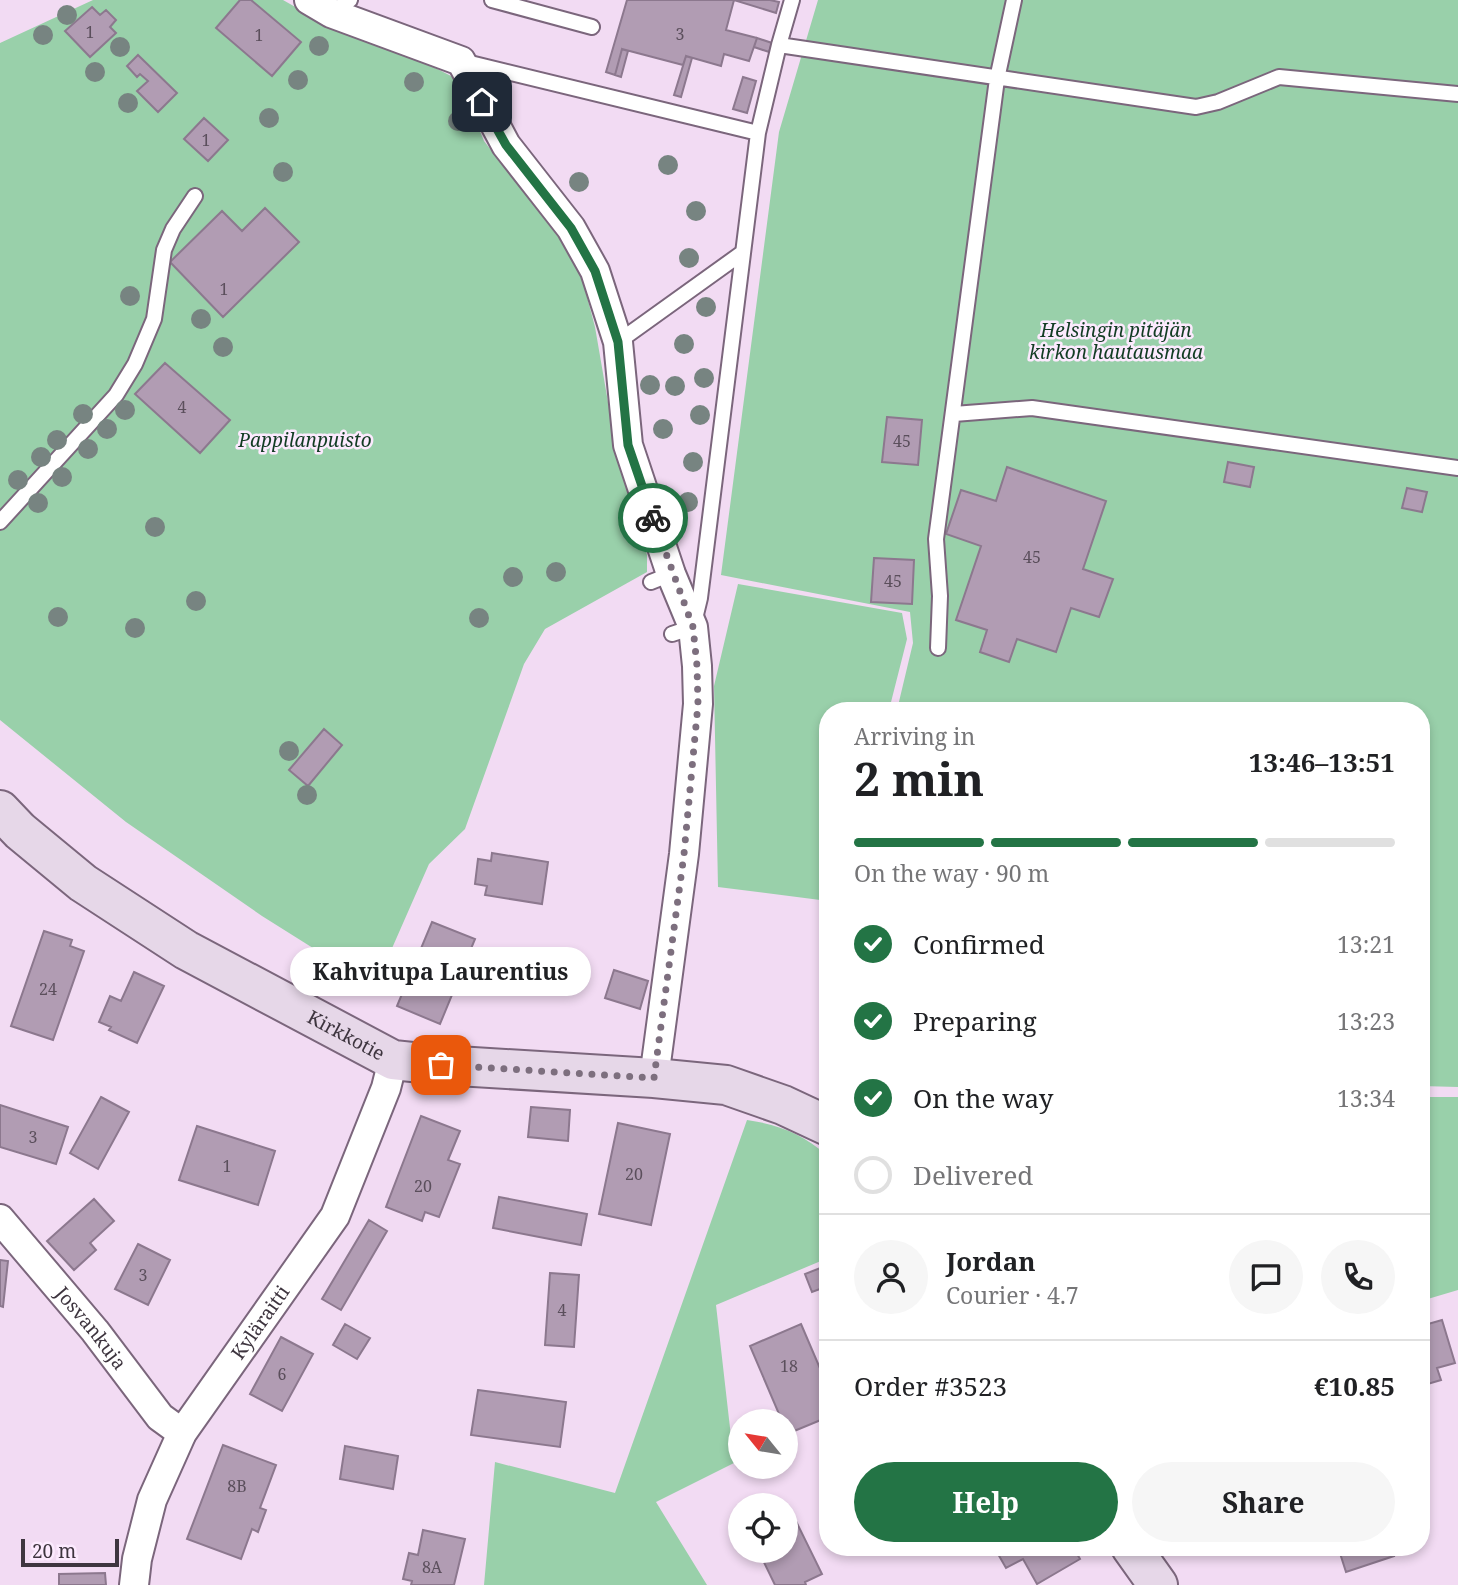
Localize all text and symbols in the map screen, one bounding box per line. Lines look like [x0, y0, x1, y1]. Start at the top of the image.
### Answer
house number: 1 [86, 21, 94, 43]
house number: 3 [676, 23, 685, 45]
house number: 1 [255, 24, 263, 46]
pin [452, 72, 512, 132]
icon: home [463, 83, 501, 121]
house number: 1 [202, 129, 210, 151]
house number: 1 [220, 278, 228, 300]
park label: Helsingin pitäjän kirkon hautausmaa [1029, 317, 1203, 365]
house number: 4 [178, 396, 187, 418]
park label: Pappilanpuisto [237, 427, 372, 453]
house number: 45 [893, 430, 911, 452]
courier [618, 483, 688, 553]
icon: bike [634, 499, 672, 537]
house number: 45 [1023, 546, 1041, 568]
house number: 45 [884, 570, 902, 592]
text: Arriving in [854, 720, 975, 752]
text: 13:46–13:51 [1249, 744, 1395, 780]
text: 2 min [854, 747, 984, 809]
text: On the way · 90 m [854, 857, 1049, 889]
icon: check [854, 925, 892, 963]
text: Confirmed [913, 926, 1045, 962]
text: 13:21 [1337, 928, 1395, 960]
callout: Kahvitupa Laurentius [290, 946, 592, 995]
text: Kahvitupa Laurentius [313, 955, 568, 987]
house number: 24 [39, 978, 57, 1000]
icon: check [854, 1002, 892, 1040]
text: Preparing [913, 1003, 1037, 1039]
street label: Kirkkotie [303, 1004, 389, 1066]
text: 13:23 [1337, 1005, 1395, 1037]
pin [411, 1035, 471, 1095]
icon: bag [422, 1046, 460, 1084]
icon: check [854, 1079, 892, 1117]
text: On the way [913, 1080, 1053, 1116]
text: 13:34 [1337, 1082, 1395, 1114]
house number: 3 [29, 1126, 38, 1148]
house number: 1 [223, 1155, 231, 1177]
text: Delivered [913, 1157, 1033, 1193]
house number: 20 [625, 1163, 643, 1185]
house number: 20 [414, 1175, 432, 1197]
button: person [854, 1240, 928, 1314]
button: chat [1229, 1240, 1303, 1314]
button: phone [1321, 1240, 1395, 1314]
text: Jordan [946, 1243, 1036, 1279]
house number: 3 [139, 1264, 148, 1286]
text: Courier · 4.7 [946, 1279, 1079, 1311]
street label: Josvankuja [49, 1280, 133, 1375]
street label: Kyläraitti [225, 1280, 295, 1364]
house number: 4 [558, 1299, 567, 1321]
house number: 18 [780, 1355, 798, 1377]
house number: 6 [278, 1363, 287, 1385]
text: Order #3523 [854, 1368, 1007, 1404]
text: €10.85 [1314, 1368, 1395, 1404]
north arrow [728, 1409, 798, 1479]
map controls [728, 1409, 798, 1563]
button: Help [854, 1462, 1118, 1542]
button: Share [1132, 1462, 1395, 1542]
house number: 8B [227, 1475, 247, 1497]
button: locate [728, 1493, 798, 1563]
scale bar [21, 1536, 119, 1568]
text: 20 m [32, 1538, 76, 1564]
house number: 8A [422, 1556, 443, 1578]

